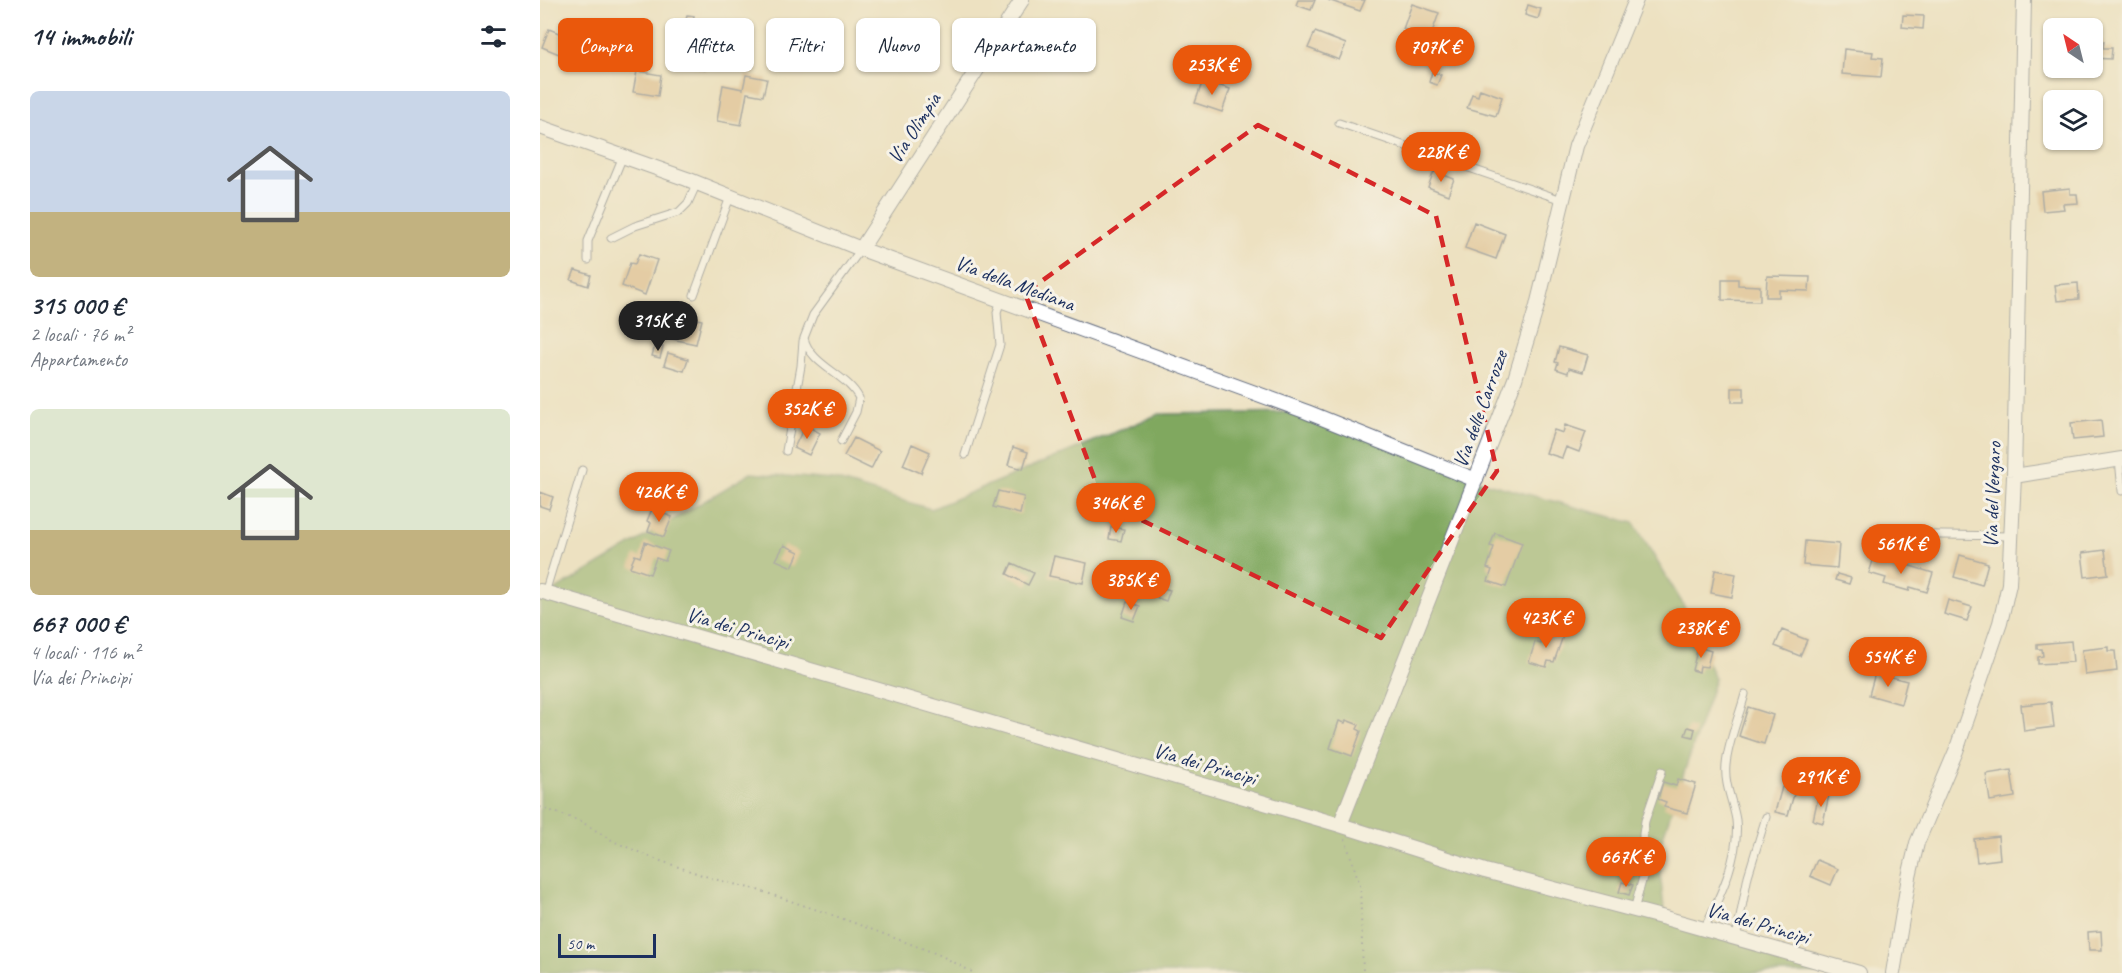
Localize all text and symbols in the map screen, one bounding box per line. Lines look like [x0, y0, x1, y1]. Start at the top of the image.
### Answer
chip: Compra [558, 18, 653, 72]
chip: Affitta [665, 18, 754, 72]
chip: Filtri [766, 18, 844, 72]
chip: Nuovo [856, 18, 940, 72]
chip: Appartamento [952, 18, 1096, 72]
north arrow [2043, 18, 2103, 78]
map controls [2043, 18, 2103, 150]
text: 14 immobili [30, 20, 131, 53]
icon: filters [477, 20, 510, 53]
pin: 707K € [1386, 27, 1484, 78]
text: 707K € [1410, 34, 1460, 59]
pin: 253K € [1163, 45, 1261, 96]
text: 253K € [1187, 52, 1237, 77]
street label: Via Olimpia [882, 86, 947, 168]
button: layers [2043, 90, 2103, 150]
icon: home [216, 130, 324, 238]
pin: 228K € [1392, 132, 1490, 183]
text: 228K € [1416, 139, 1467, 164]
street label: Via della Mediana [952, 249, 1080, 317]
text: 315 000 € [30, 289, 124, 322]
pin: 315K € [609, 301, 707, 352]
text: 315K € [633, 308, 683, 333]
text: 2 locali · 76 m² [30, 322, 130, 347]
street label: Via delle Carrozze [1447, 345, 1514, 471]
text: Appartamento [30, 347, 127, 372]
pin: 352K € [758, 389, 856, 440]
text: 352K € [782, 396, 832, 421]
street label: Via del Vergaro [1977, 440, 2007, 549]
icon: home [216, 448, 324, 556]
pin: 426K € [610, 472, 708, 523]
text: 426K € [633, 479, 685, 504]
pin: 346K € [1067, 483, 1165, 534]
text: 346K € [1090, 490, 1142, 515]
pin: 561K € [1852, 524, 1950, 575]
text: 561K € [1875, 531, 1927, 556]
pin: 385K € [1082, 560, 1180, 611]
text: 385K € [1106, 567, 1156, 592]
pin: 423K € [1497, 598, 1595, 649]
street label: Via dei Principi [684, 601, 795, 656]
text: 423K € [1521, 605, 1572, 630]
text: 667 000 € [30, 607, 125, 640]
pin: 238K € [1652, 608, 1750, 659]
text: 238K € [1676, 615, 1727, 640]
pin: 554K € [1839, 637, 1937, 688]
text: 4 locali · 116 m² [30, 640, 139, 665]
text: 554K € [1863, 644, 1913, 669]
text: Via dei Principi [30, 665, 131, 690]
street label: Via dei Principi [1151, 737, 1262, 792]
pin: 291K € [1772, 757, 1870, 808]
text: 291K € [1796, 764, 1846, 789]
pin: 667K € [1577, 837, 1675, 888]
text: 667K € [1600, 844, 1652, 869]
street label: Via dei Principi [1704, 896, 1815, 951]
scale bar [558, 931, 656, 958]
text: 50 m [567, 934, 594, 954]

